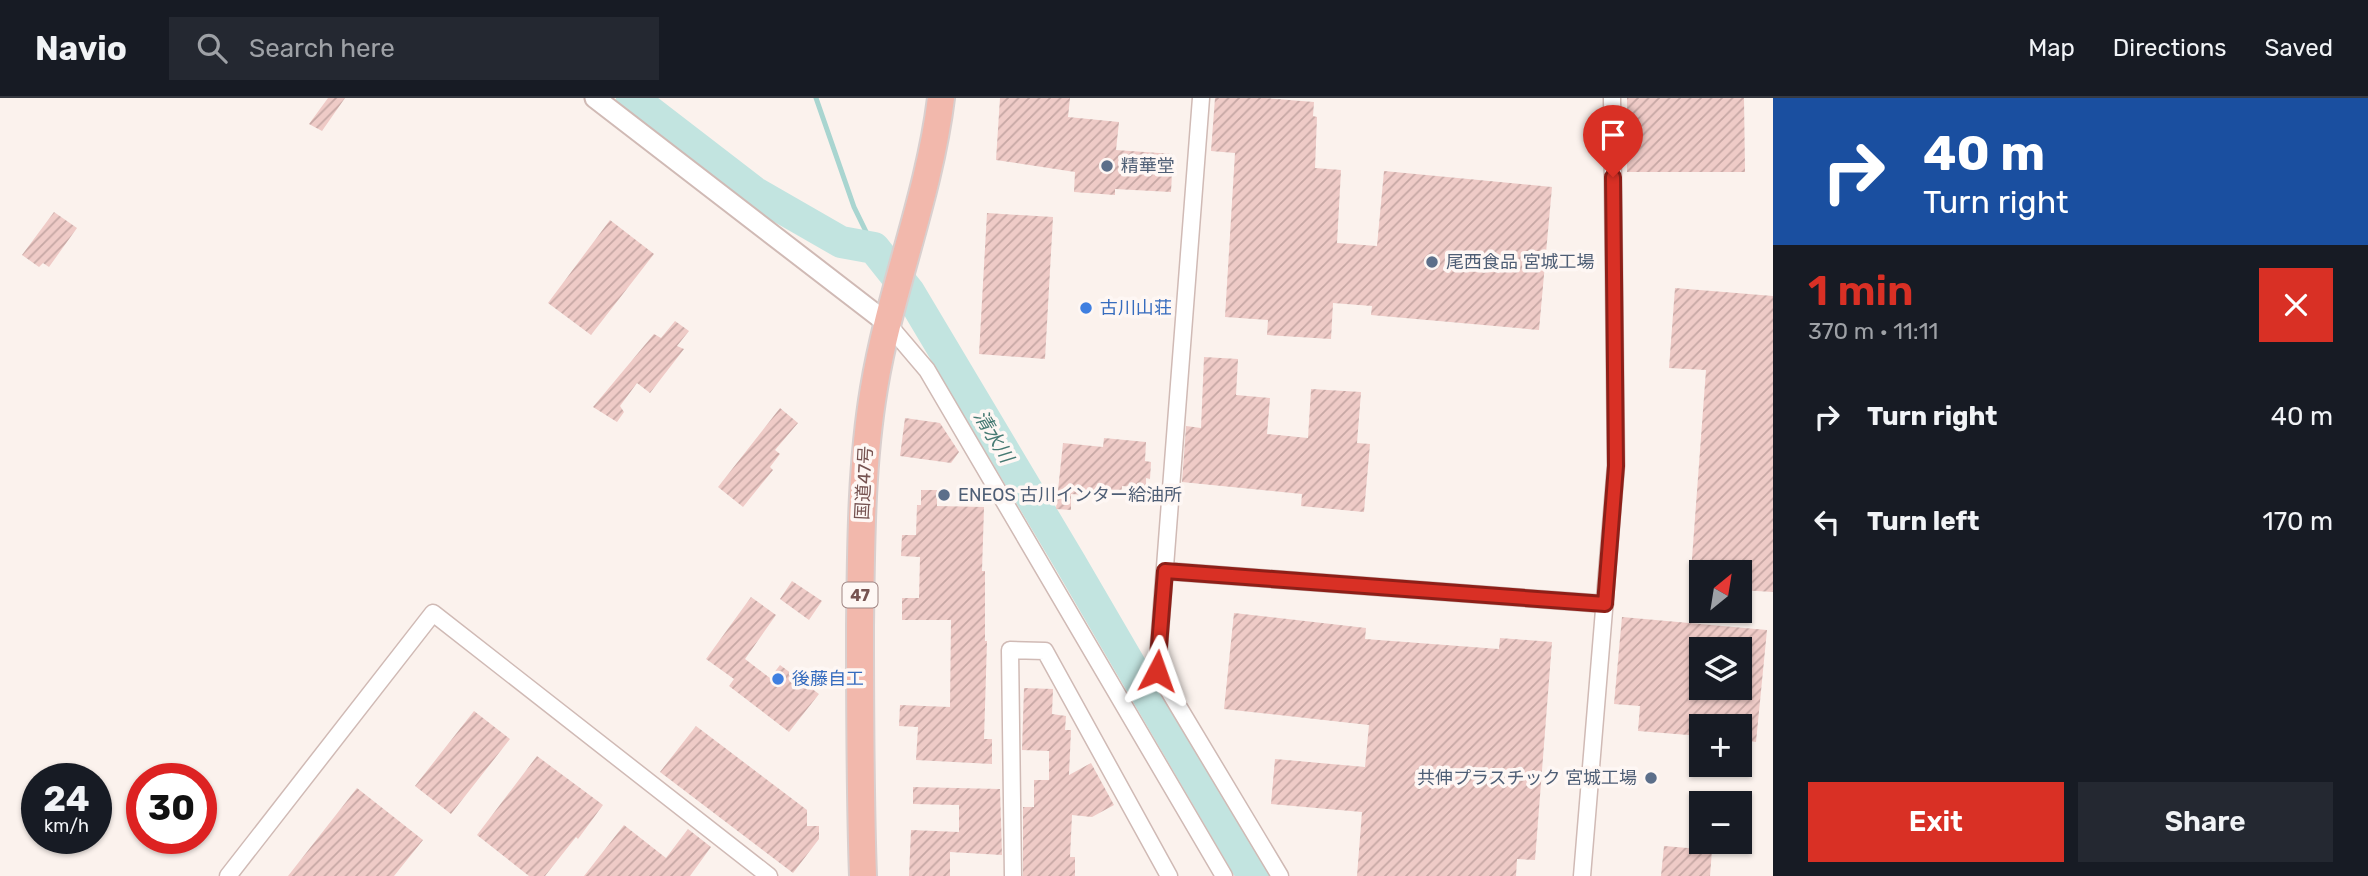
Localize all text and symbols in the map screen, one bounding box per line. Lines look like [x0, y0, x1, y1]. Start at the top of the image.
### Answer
search box [169, 17, 659, 80]
text: Navio [35, 29, 127, 68]
icon: search [193, 29, 231, 67]
text: Search here [249, 33, 395, 64]
text: Map [2028, 34, 2075, 62]
text: Directions [2113, 34, 2226, 62]
text: Saved [2264, 34, 2333, 62]
pin [1583, 105, 1643, 177]
icon: arrive [1594, 116, 1632, 154]
text: 40 m [1923, 124, 2045, 182]
icon: right [1808, 126, 1899, 217]
place label: 精華堂 [1121, 155, 1175, 177]
marker: 精華堂 [1099, 158, 1115, 174]
text: Turn right [1923, 183, 2068, 221]
place label: 尾西食品 宮城工場 [1446, 251, 1594, 273]
marker: 尾西食品 宮城工場 [1424, 254, 1440, 270]
text: 1 min [1808, 266, 1914, 316]
button: close [2259, 268, 2333, 342]
place label: 古川山荘 [1100, 297, 1172, 319]
marker: 古川山荘 [1078, 300, 1094, 316]
text: 370 m · 11:11 [1808, 317, 1938, 345]
icon: right [1808, 398, 1846, 436]
text: Turn right [1867, 401, 1997, 432]
text: 40 m [2271, 401, 2333, 432]
water label: 清水川 [969, 406, 1019, 468]
street label: 国道47号 [851, 445, 877, 521]
place label: ENEOS 古川インター給油所 [958, 484, 1182, 506]
marker: ENEOS 古川インター給油所 [936, 487, 952, 503]
icon: left [1808, 503, 1846, 541]
text: Turn left [1867, 506, 1979, 537]
text: 170 m [2263, 506, 2333, 537]
north arrow [1689, 560, 1752, 623]
map controls [1689, 560, 1752, 854]
road number: 47 [842, 582, 878, 608]
position arrow [1120, 634, 1194, 708]
button: layers [1689, 637, 1752, 700]
place label: 後藤自工 [792, 668, 864, 690]
marker: 後藤自工 [770, 671, 786, 687]
button: + [1689, 714, 1752, 777]
speed limit sign: 30 [126, 763, 217, 854]
place label: 共伸プラスチック 宮城工場 [1417, 767, 1637, 789]
marker: 共伸プラスチック 宮城工場 [1643, 770, 1659, 786]
text: 24 [43, 778, 90, 820]
button: Exit [1808, 782, 2064, 862]
button: Share [2078, 782, 2333, 862]
button: − [1689, 791, 1752, 854]
text: km/h [44, 815, 89, 837]

